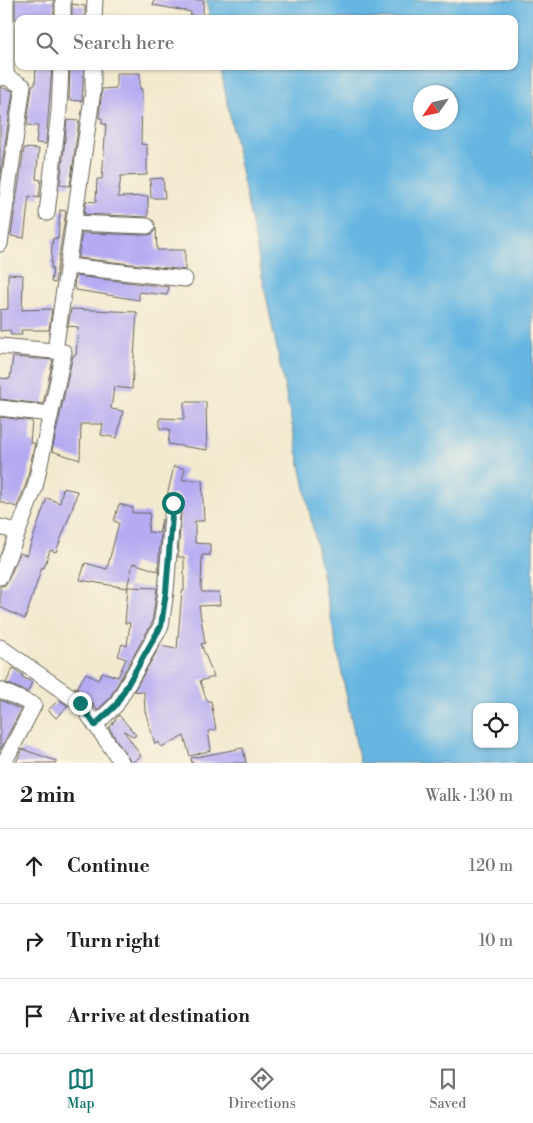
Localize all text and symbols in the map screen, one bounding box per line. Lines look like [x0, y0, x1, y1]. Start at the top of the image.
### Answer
search box [15, 15, 518, 70]
icon: search [33, 29, 61, 57]
text: Search here [73, 31, 174, 55]
north arrow [413, 85, 458, 130]
route start [162, 492, 185, 515]
route end [69, 692, 92, 715]
map controls [473, 703, 518, 748]
button: locate [473, 703, 518, 748]
text: 2 min [20, 783, 75, 809]
text: Walk · 130 m [425, 786, 513, 806]
icon: ahead [20, 852, 48, 880]
text: Continue [67, 854, 150, 878]
text: 120 m [469, 856, 513, 876]
icon: right [20, 927, 48, 955]
text: Turn right [67, 929, 160, 953]
text: 10 m [479, 931, 513, 951]
icon: arrive [20, 1002, 48, 1030]
text: Arrive at destination [67, 1004, 250, 1028]
tab: Map [67, 1065, 95, 1113]
tab: Directions [228, 1065, 296, 1113]
tab: Saved [429, 1065, 466, 1113]

